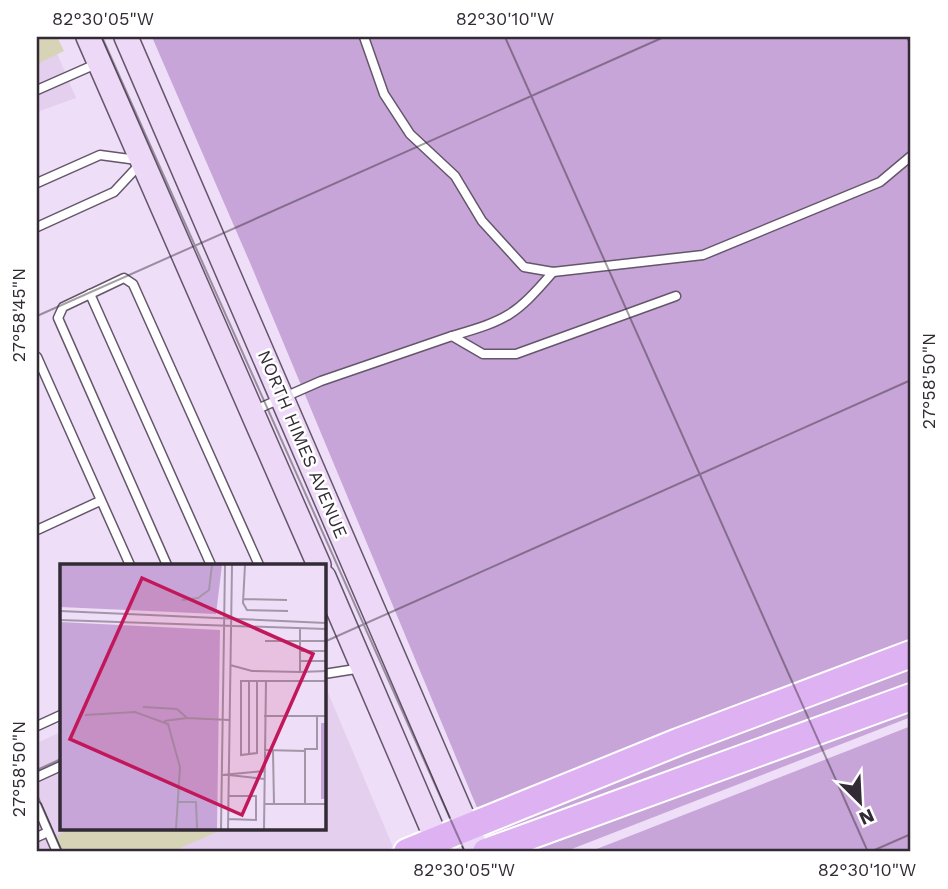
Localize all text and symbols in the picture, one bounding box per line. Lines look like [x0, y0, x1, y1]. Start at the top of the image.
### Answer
text: 82°30'05"W [52, 8, 154, 29]
text: 82°30'10"W [456, 8, 554, 29]
text: 27°58'45"N [8, 268, 29, 362]
text: 27°58'50"N [918, 333, 939, 429]
street label: NORTH HIMES AVENUE [254, 347, 352, 541]
inset map [60, 564, 326, 830]
text: 27°58'50"N [8, 721, 29, 817]
north arrow [825, 766, 895, 836]
text: N [856, 804, 878, 830]
text: 82°30'05"W [413, 859, 515, 880]
text: 82°30'10"W [818, 859, 916, 880]

